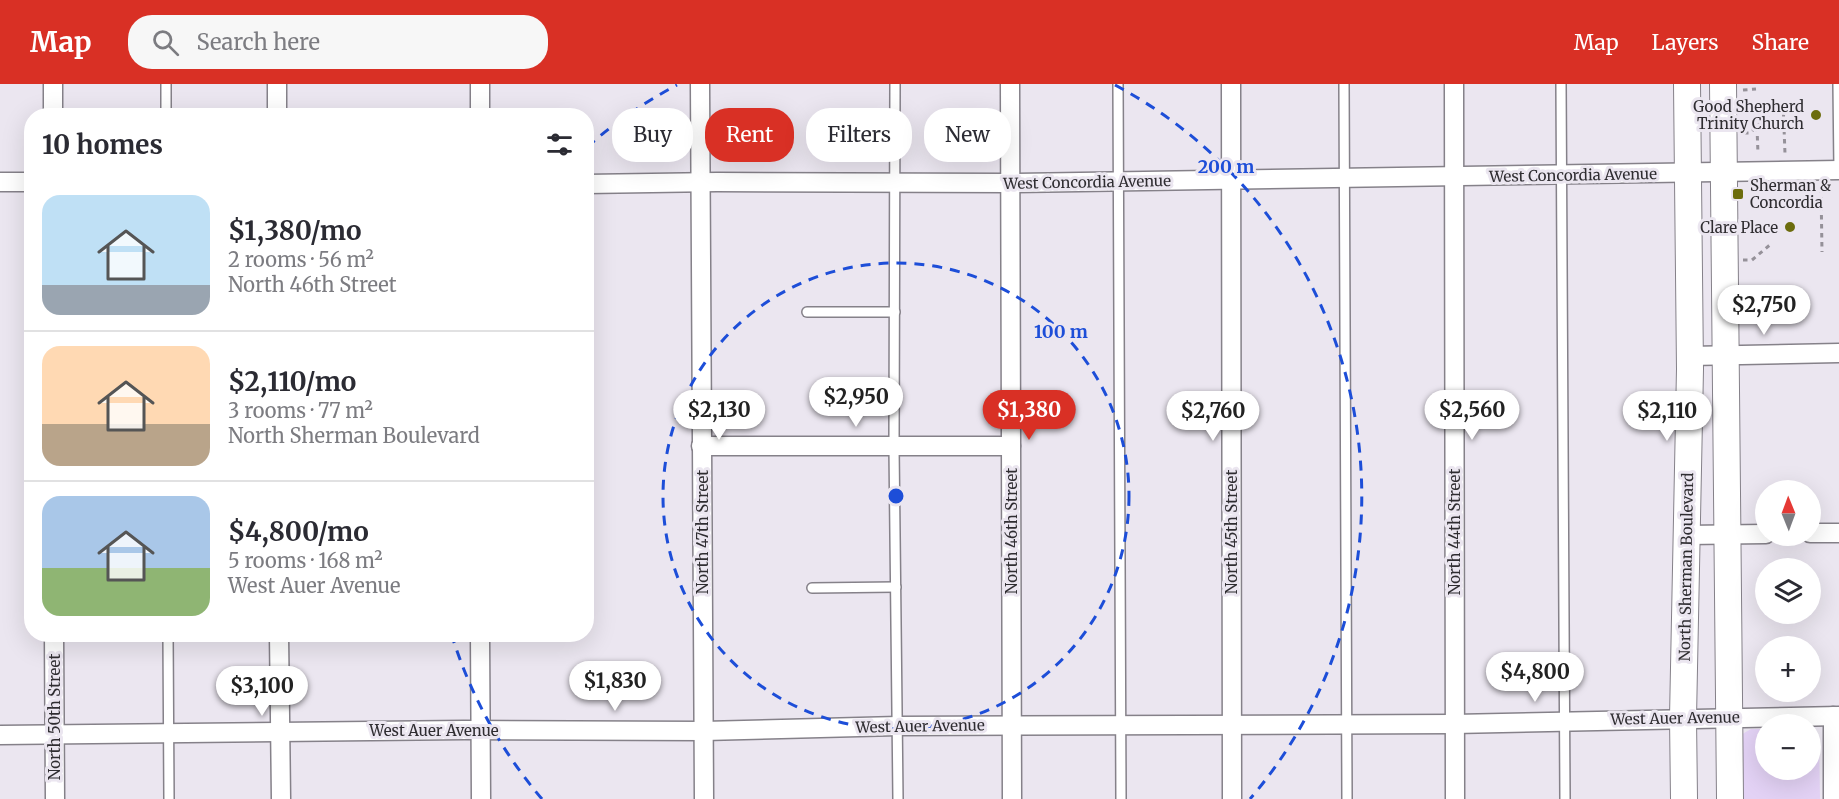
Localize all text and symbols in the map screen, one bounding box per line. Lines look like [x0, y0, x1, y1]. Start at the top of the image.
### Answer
search box [128, 15, 548, 69]
text: Map [30, 24, 92, 60]
icon: search [149, 26, 182, 59]
text: Search here [197, 28, 320, 56]
text: Map [1574, 29, 1619, 56]
text: Layers [1652, 29, 1719, 56]
text: Share [1752, 29, 1809, 56]
place label: Good Shepherd Trinity Church [1693, 97, 1804, 133]
chip: Buy [612, 108, 693, 162]
chip: Rent [705, 108, 794, 162]
chip: Filters [806, 108, 912, 162]
chip: New [924, 108, 1011, 162]
marker: Good Shepherd Trinity Church [1809, 108, 1823, 122]
text: 10 homes [42, 128, 163, 161]
icon: filters [543, 128, 576, 161]
text: 200 m [1198, 155, 1254, 178]
street label: West Concordia Avenue [1488, 164, 1657, 186]
street label: West Concordia Avenue [1002, 171, 1171, 193]
place label: Sherman & Concordia [1750, 176, 1832, 212]
marker: Sherman & Concordia [1731, 187, 1745, 201]
text: $1,380/mo [228, 214, 362, 247]
place label: Clare Place [1700, 218, 1778, 237]
icon: home [90, 219, 162, 291]
marker: Clare Place [1783, 220, 1797, 234]
text: 2 rooms · 56 m² [228, 247, 374, 272]
text: North 46th Street [228, 272, 396, 297]
pin: $2,750 [1715, 285, 1813, 336]
text: $2,750 [1731, 292, 1797, 317]
text: 100 m [1034, 320, 1088, 343]
text: $2,110/mo [228, 365, 356, 398]
icon: home [90, 370, 162, 442]
pin: $2,950 [807, 377, 905, 428]
text: $2,950 [823, 384, 889, 409]
pin: $2,130 [670, 390, 768, 441]
pin: $1,380 [980, 390, 1078, 441]
pin: $2,560 [1423, 390, 1521, 441]
pin: $2,760 [1164, 391, 1262, 442]
pin: $2,110 [1618, 391, 1716, 442]
text: $2,130 [687, 397, 751, 422]
text: $1,380 [997, 397, 1061, 422]
text: $2,560 [1439, 397, 1506, 422]
text: 3 rooms · 77 m² [228, 398, 373, 423]
text: $2,760 [1180, 398, 1246, 423]
text: $2,110 [1637, 398, 1697, 423]
text: North Sherman Boulevard [228, 423, 480, 448]
street label: North 46th Street [1002, 468, 1021, 594]
street label: North 44th Street [1445, 469, 1464, 595]
street label: North 47th Street [693, 470, 712, 594]
street label: North 45th Street [1222, 470, 1241, 594]
street label: North Sherman Boulevard [1675, 472, 1697, 662]
north arrow [1755, 480, 1821, 546]
map controls [1755, 480, 1821, 780]
centre of rings [886, 486, 906, 506]
text: $4,800/mo [228, 515, 369, 548]
icon: home [90, 520, 162, 592]
text: 5 rooms · 168 m² [228, 548, 383, 573]
button: layers [1755, 558, 1821, 624]
text: West Auer Avenue [228, 573, 400, 598]
button: + [1755, 636, 1821, 702]
pin: $4,800 [1486, 652, 1584, 703]
street label: North 50th Street [45, 654, 64, 780]
text: $4,800 [1500, 659, 1570, 684]
pin: $1,830 [566, 661, 664, 712]
pin: $3,100 [213, 666, 311, 717]
text: $1,830 [583, 668, 647, 693]
text: $3,100 [230, 673, 294, 698]
street label: West Auer Avenue [1609, 707, 1740, 729]
button: − [1755, 714, 1821, 780]
street label: West Auer Avenue [854, 715, 985, 737]
street label: West Auer Avenue [368, 721, 499, 740]

